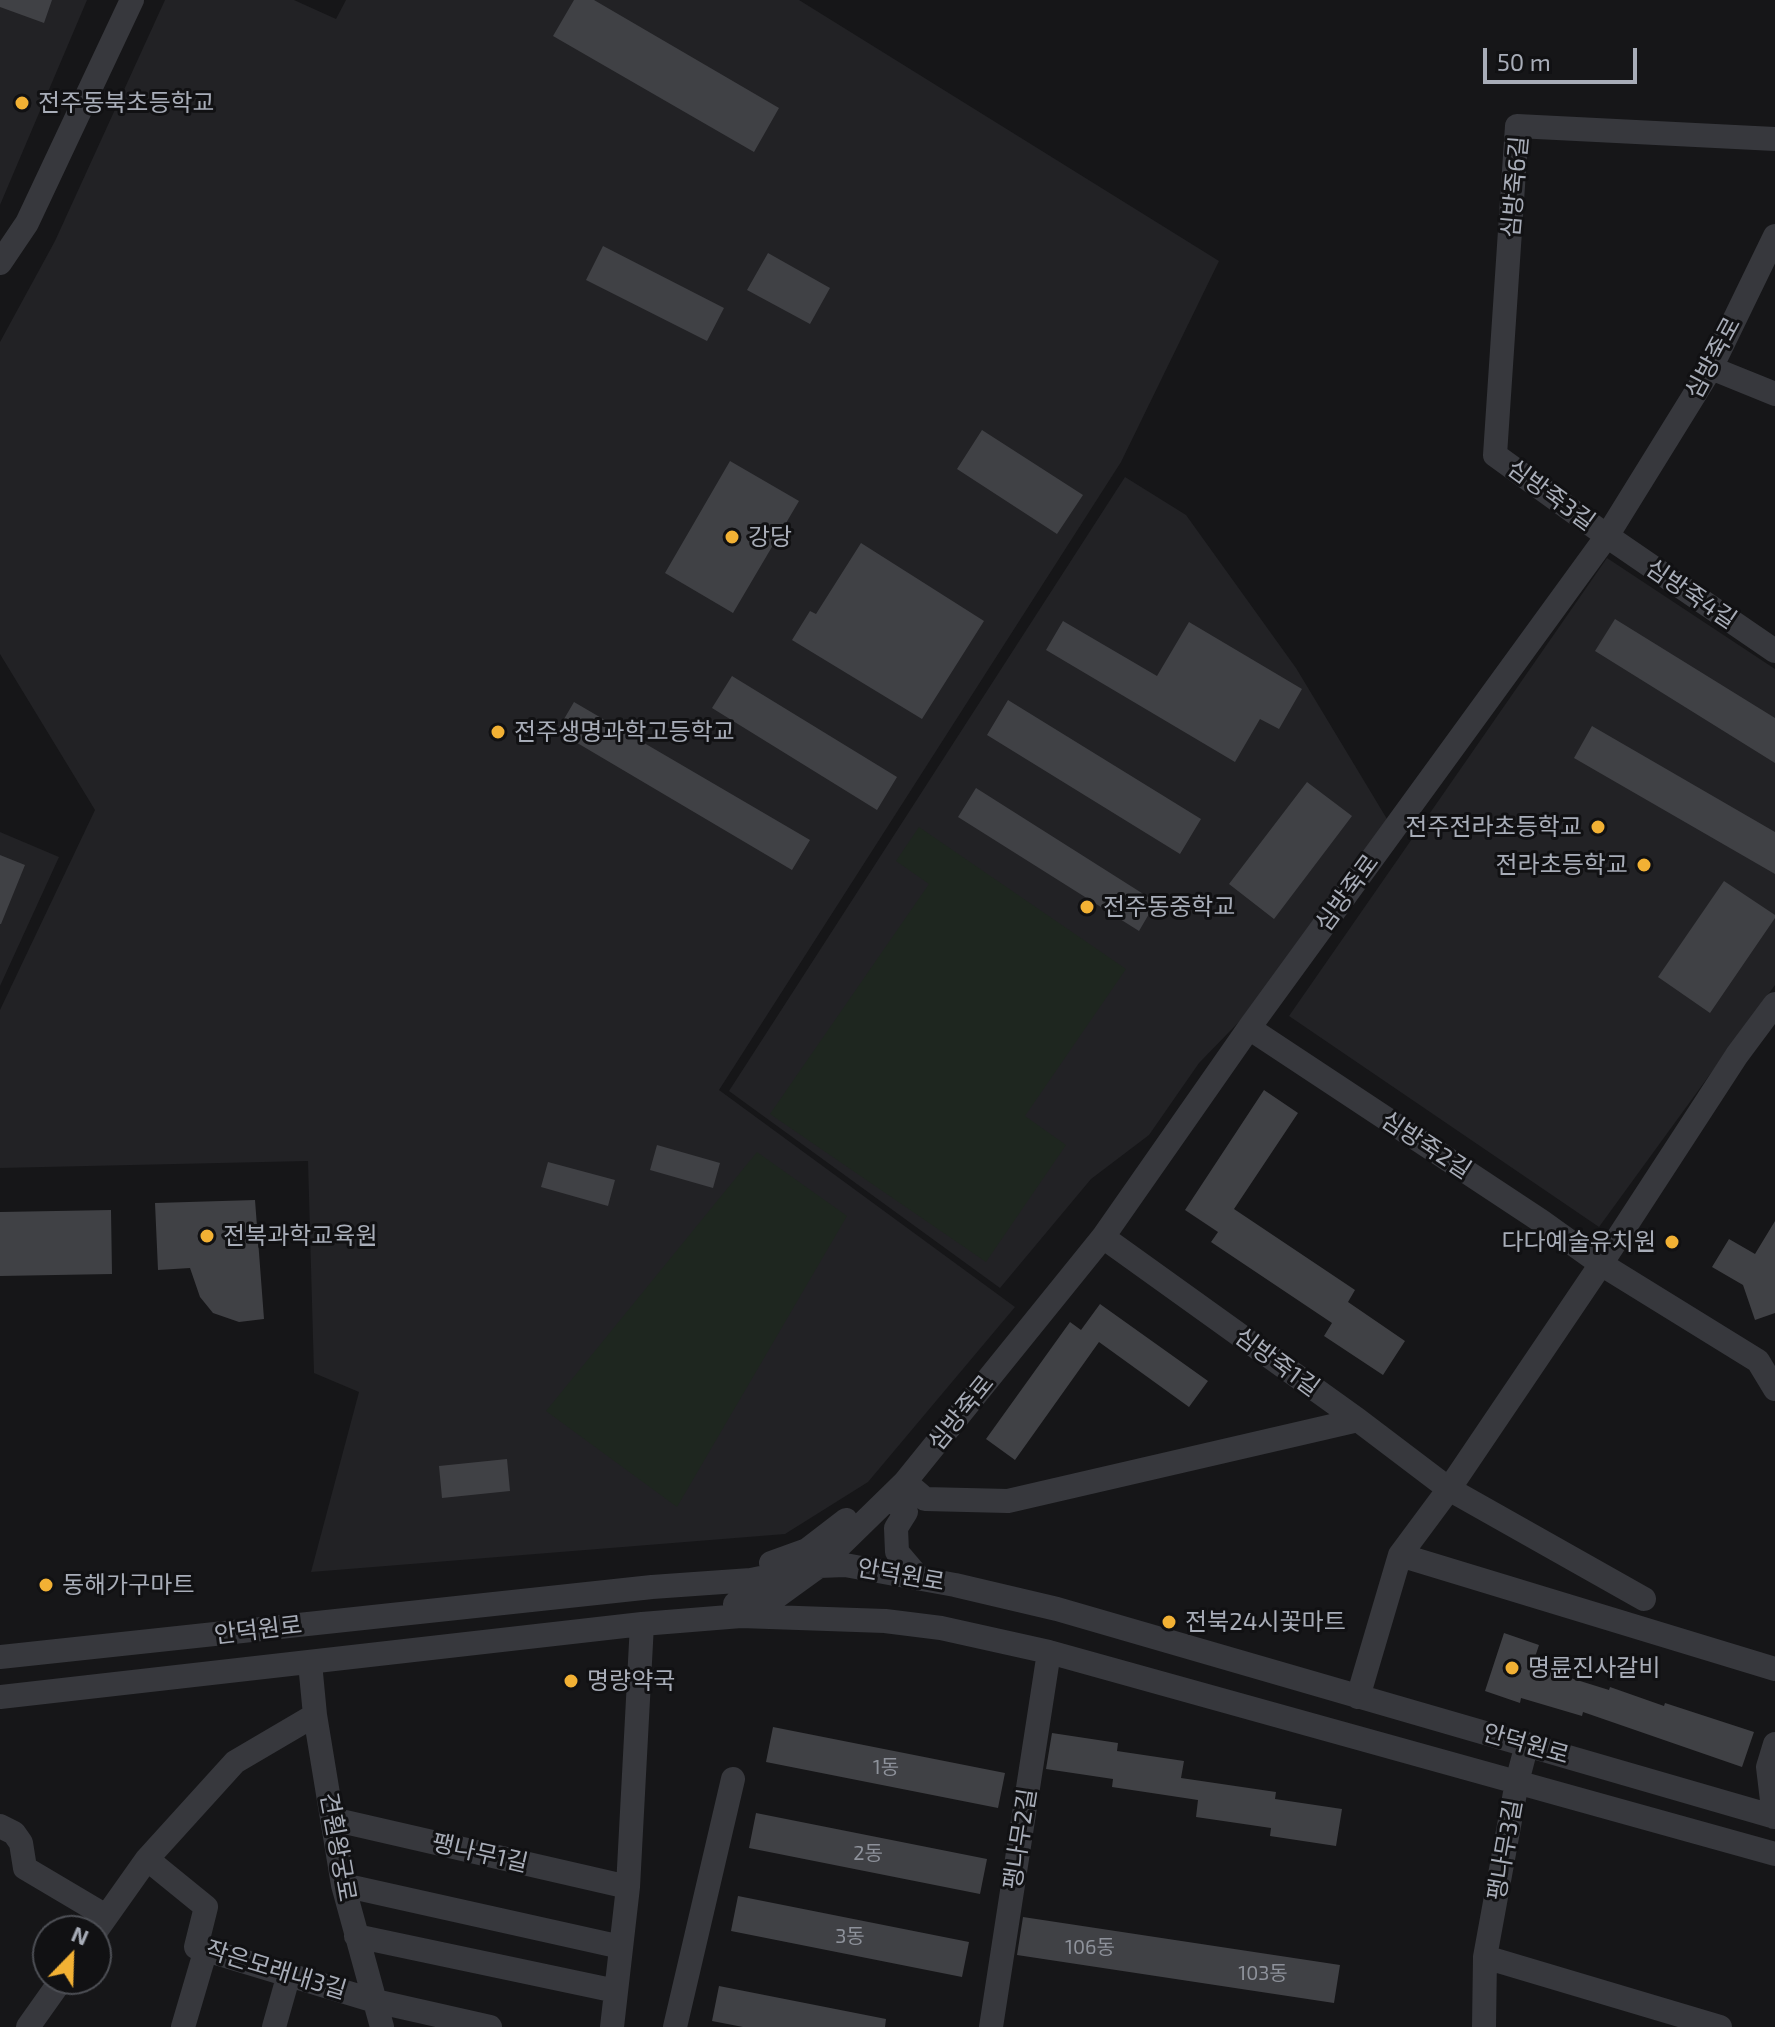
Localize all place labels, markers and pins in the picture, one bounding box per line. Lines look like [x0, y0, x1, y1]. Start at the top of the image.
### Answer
place label: 전주동북초등학교 [38, 89, 215, 117]
marker: 전주동북초등학교 [13, 94, 31, 112]
place label: 강당 [748, 523, 792, 551]
marker: 강당 [723, 528, 741, 546]
place label: 전주생명과학고등학교 [514, 718, 735, 746]
marker: 전주생명과학고등학교 [489, 723, 507, 741]
place label: 전주전라초등학교 [1405, 813, 1582, 841]
marker: 전주전라초등학교 [1589, 818, 1607, 836]
place label: 전라초등학교 [1496, 851, 1628, 879]
marker: 전라초등학교 [1635, 856, 1653, 874]
place label: 전주동중학교 [1103, 893, 1235, 921]
marker: 전주동중학교 [1078, 898, 1096, 916]
place label: 전북과학교육원 [223, 1222, 378, 1250]
marker: 전북과학교육원 [198, 1227, 216, 1245]
place label: 다다예술유치원 [1501, 1228, 1656, 1256]
marker: 다다예술유치원 [1663, 1233, 1681, 1251]
place label: 동해가구마트 [62, 1571, 194, 1599]
marker: 동해가구마트 [37, 1576, 55, 1594]
place label: 전북24시꽃마트 [1185, 1608, 1346, 1636]
marker: 전북24시꽃마트 [1160, 1613, 1178, 1631]
place label: 명륜진사갈비 [1528, 1654, 1660, 1682]
marker: 명륜진사갈비 [1503, 1659, 1521, 1677]
place label: 명량약국 [587, 1667, 675, 1695]
marker: 명량약국 [562, 1672, 580, 1690]

